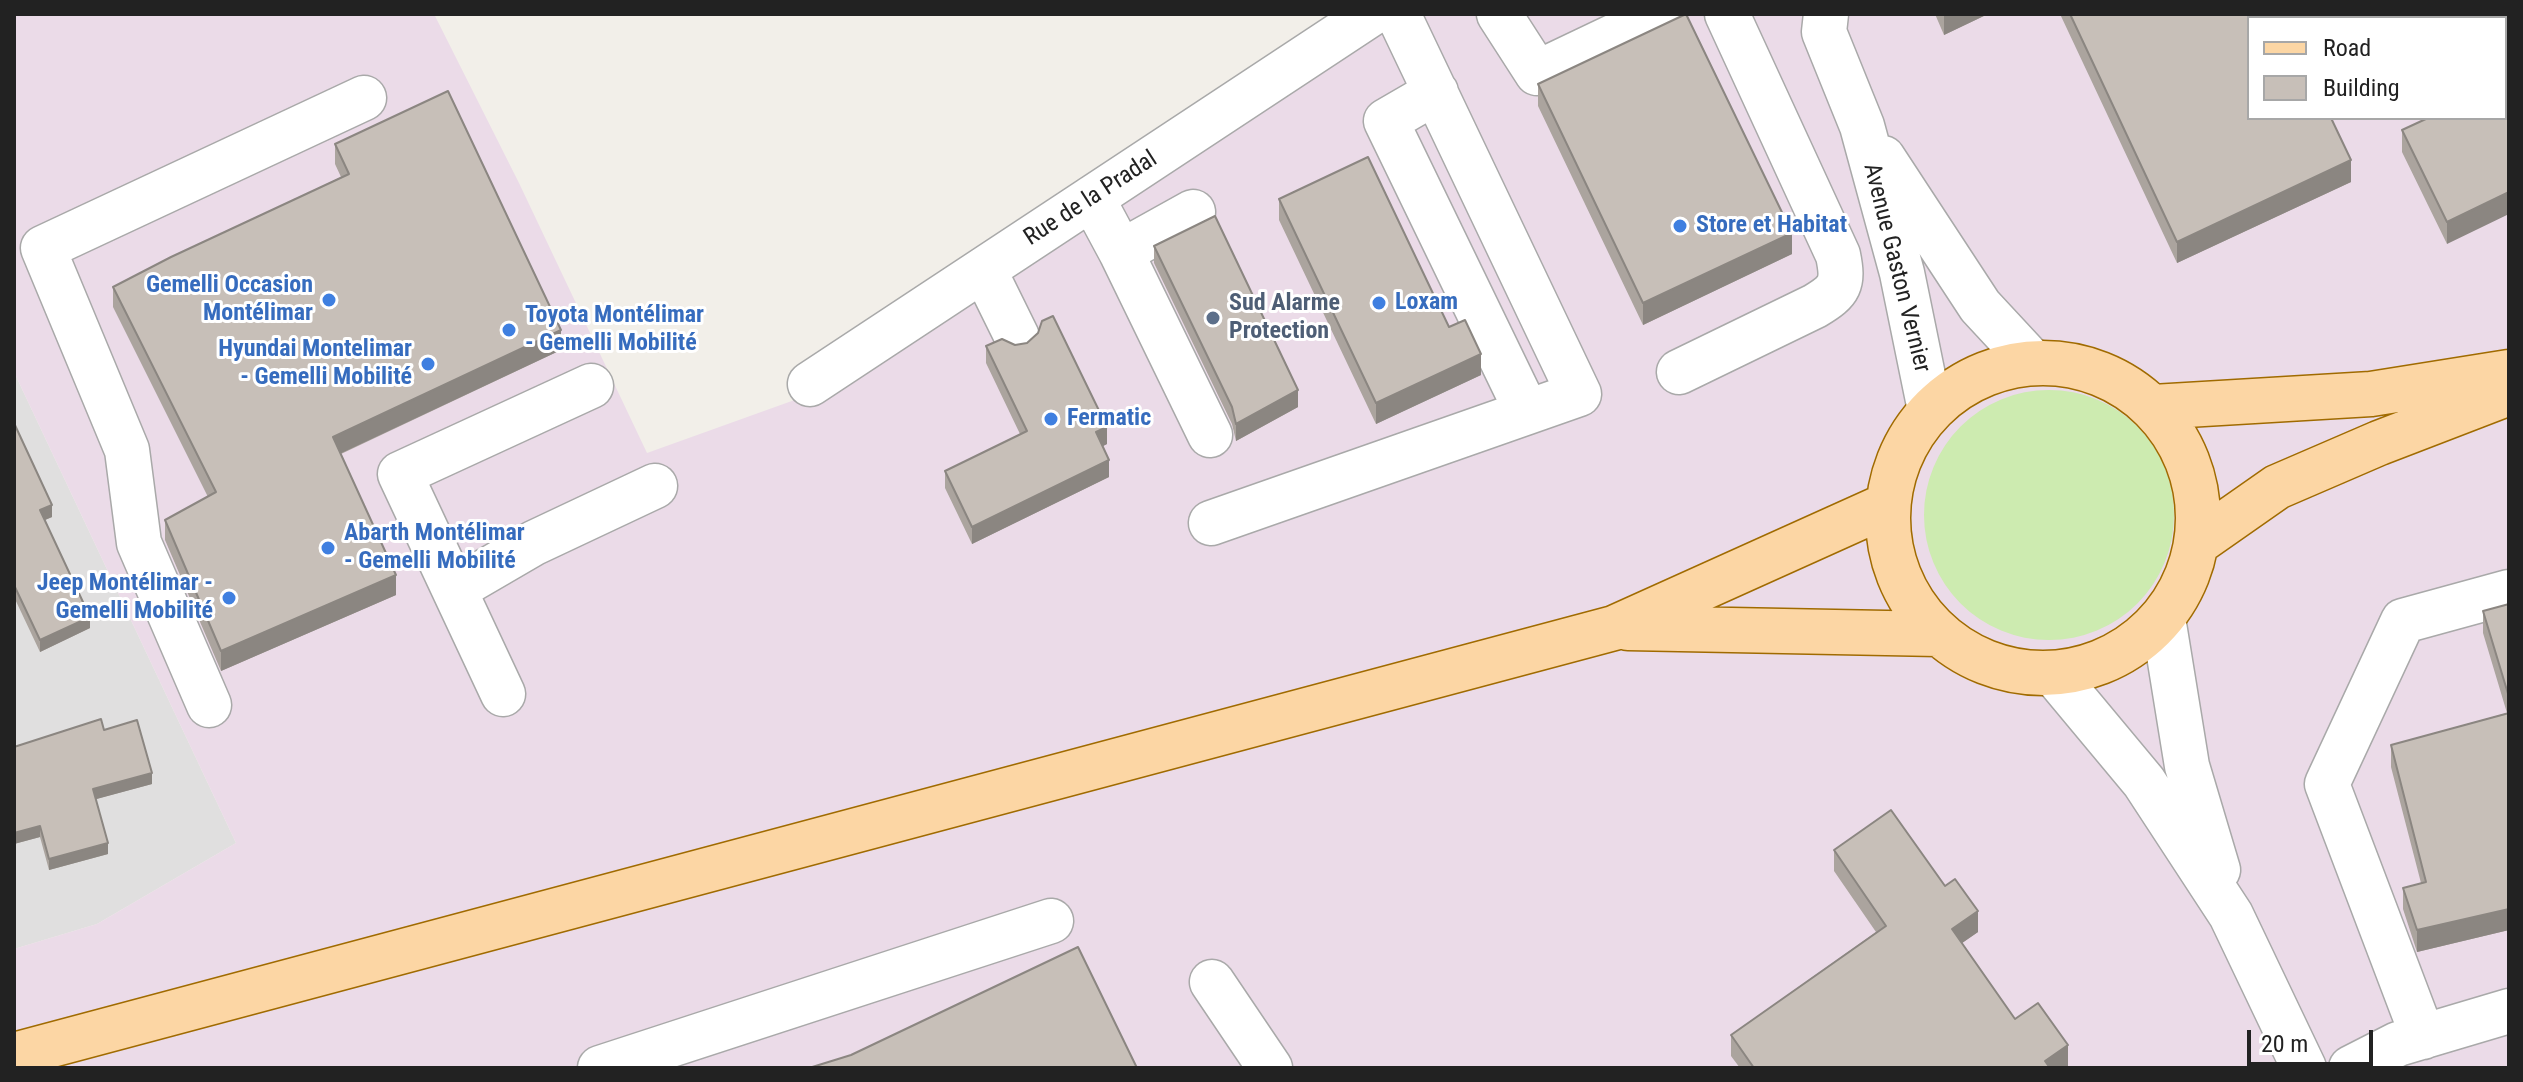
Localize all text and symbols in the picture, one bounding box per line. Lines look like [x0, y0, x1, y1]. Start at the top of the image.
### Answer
legend [2247, 16, 2507, 120]
text: Road [2323, 34, 2371, 62]
text: Building [2323, 74, 2400, 102]
street label: Rue de la Pradal [1019, 145, 1163, 253]
street label: Avenue Gaston Vernier [1856, 160, 1936, 376]
place label: Store et Habitat [1696, 212, 1847, 240]
marker: Store et Habitat [1671, 217, 1689, 235]
place label: Gemelli Occasion Montélimar [146, 272, 313, 328]
place label: Loxam [1395, 289, 1458, 317]
place label: Sud Alarme Protection [1229, 290, 1340, 346]
marker: Gemelli Occasion Montélimar [320, 291, 338, 309]
marker: Loxam [1370, 294, 1388, 312]
place label: Toyota Montélimar - Gemelli Mobilité [525, 302, 704, 358]
marker: Sud Alarme Protection [1204, 309, 1222, 327]
marker: Toyota Montélimar - Gemelli Mobilité [500, 321, 518, 339]
place label: Hyundai Montelimar - Gemelli Mobilité [218, 336, 412, 392]
marker: Hyundai Montelimar - Gemelli Mobilité [419, 355, 437, 373]
place label: Fermatic [1067, 405, 1151, 433]
marker: Fermatic [1042, 410, 1060, 428]
place label: Abarth Montélimar - Gemelli Mobilité [344, 520, 525, 576]
marker: Abarth Montélimar - Gemelli Mobilité [319, 539, 337, 557]
place label: Jeep Montélimar - Gemelli Mobilité [37, 570, 213, 626]
marker: Jeep Montélimar - Gemelli Mobilité [220, 589, 238, 607]
scale bar [2251, 1014, 2377, 1064]
text: 20 m [2261, 1030, 2308, 1058]

